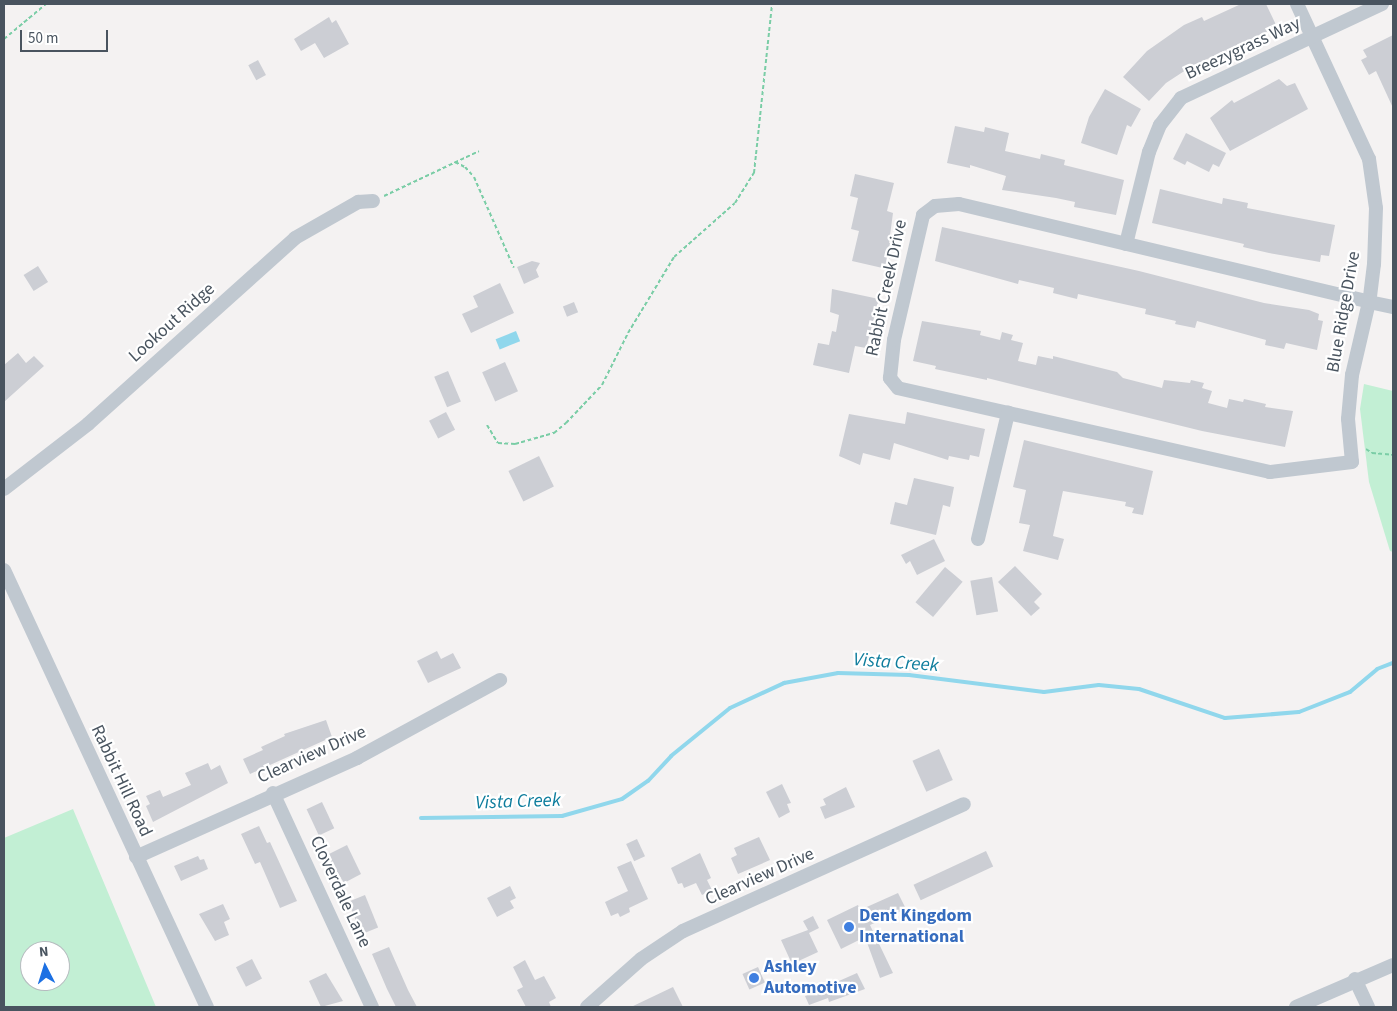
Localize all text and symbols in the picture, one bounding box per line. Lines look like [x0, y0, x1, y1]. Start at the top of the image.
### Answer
street label: Breezygrass Way [1182, 13, 1304, 85]
scale bar [22, 20, 110, 52]
text: 50 m [28, 28, 58, 49]
street label: Rabbit Creek Drive [862, 218, 912, 358]
street label: Blue Ridge Drive [1323, 250, 1365, 374]
street label: Lookout Ridge [125, 279, 219, 367]
water label: Vista Creek [853, 649, 939, 677]
street label: Clearview Drive [254, 721, 370, 789]
street label: Rabbit Hill Road [86, 722, 156, 840]
water label: Vista Creek [475, 789, 561, 815]
street label: Cloverdale Lane [305, 833, 375, 951]
street label: Clearview Drive [702, 843, 818, 911]
place label: Dent Kingdom International [859, 906, 972, 949]
marker: Dent Kingdom International [843, 921, 855, 933]
north arrow [20, 941, 70, 991]
text: N [38, 942, 49, 962]
place label: Ashley Automotive [764, 957, 856, 1000]
marker: Ashley Automotive [748, 972, 760, 984]

